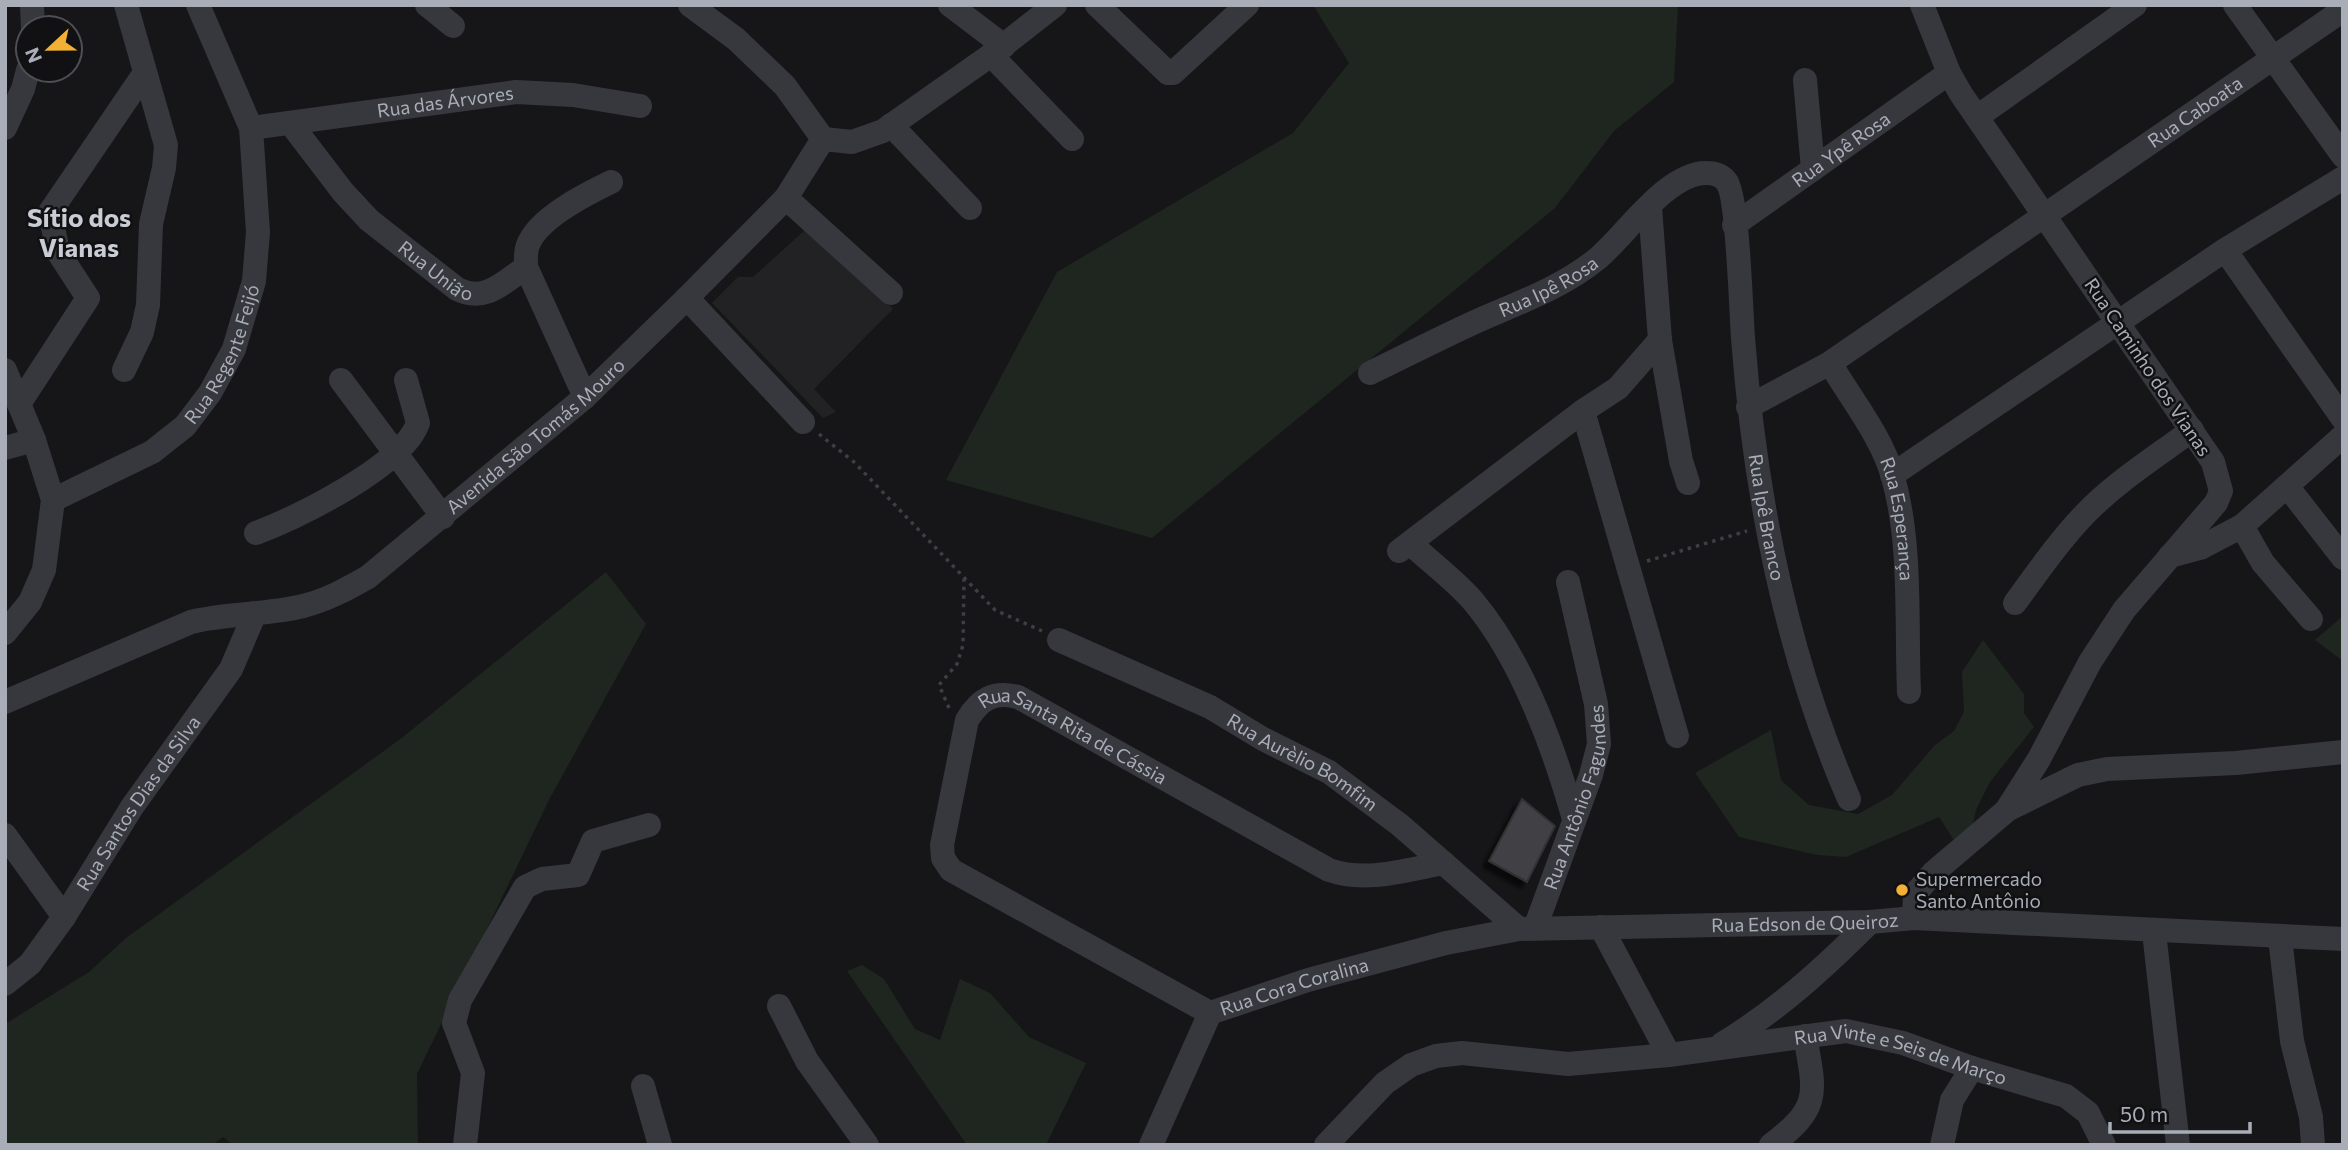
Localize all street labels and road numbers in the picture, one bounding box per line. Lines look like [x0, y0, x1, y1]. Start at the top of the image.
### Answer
street label: Rua Caboata [2143, 71, 2246, 152]
street label: Rua das Árvores [375, 80, 515, 122]
street label: Rua Ypê Rosa [1787, 106, 1894, 192]
street label: Rua União [394, 235, 475, 305]
street label: Rua Ipê Rosa [1495, 251, 1602, 321]
street label: Rua Caminho dos Vianas [2080, 273, 2217, 460]
street label: Rua Regente Feijó [179, 281, 263, 428]
street label: Avenida São Tomás Mouro [441, 353, 629, 518]
street label: Rua Ipê Branco [1745, 452, 1790, 583]
street label: Rua Esperança [1876, 453, 1919, 581]
street label: Rua Santa Rita de Cássia [973, 683, 1171, 789]
street label: Rua Antônio Fagundes [1538, 704, 1610, 893]
street label: Rua Aurèlio Bomfim [1223, 708, 1383, 815]
street label: Rua Santos Dias da Silva [71, 711, 205, 895]
street label: Rua Edson de Queiroz [1711, 907, 1899, 936]
street label: Rua Cora Coralina [1217, 952, 1371, 1020]
street label: Rua Vinte e Seis de Março [1792, 1019, 2010, 1089]

